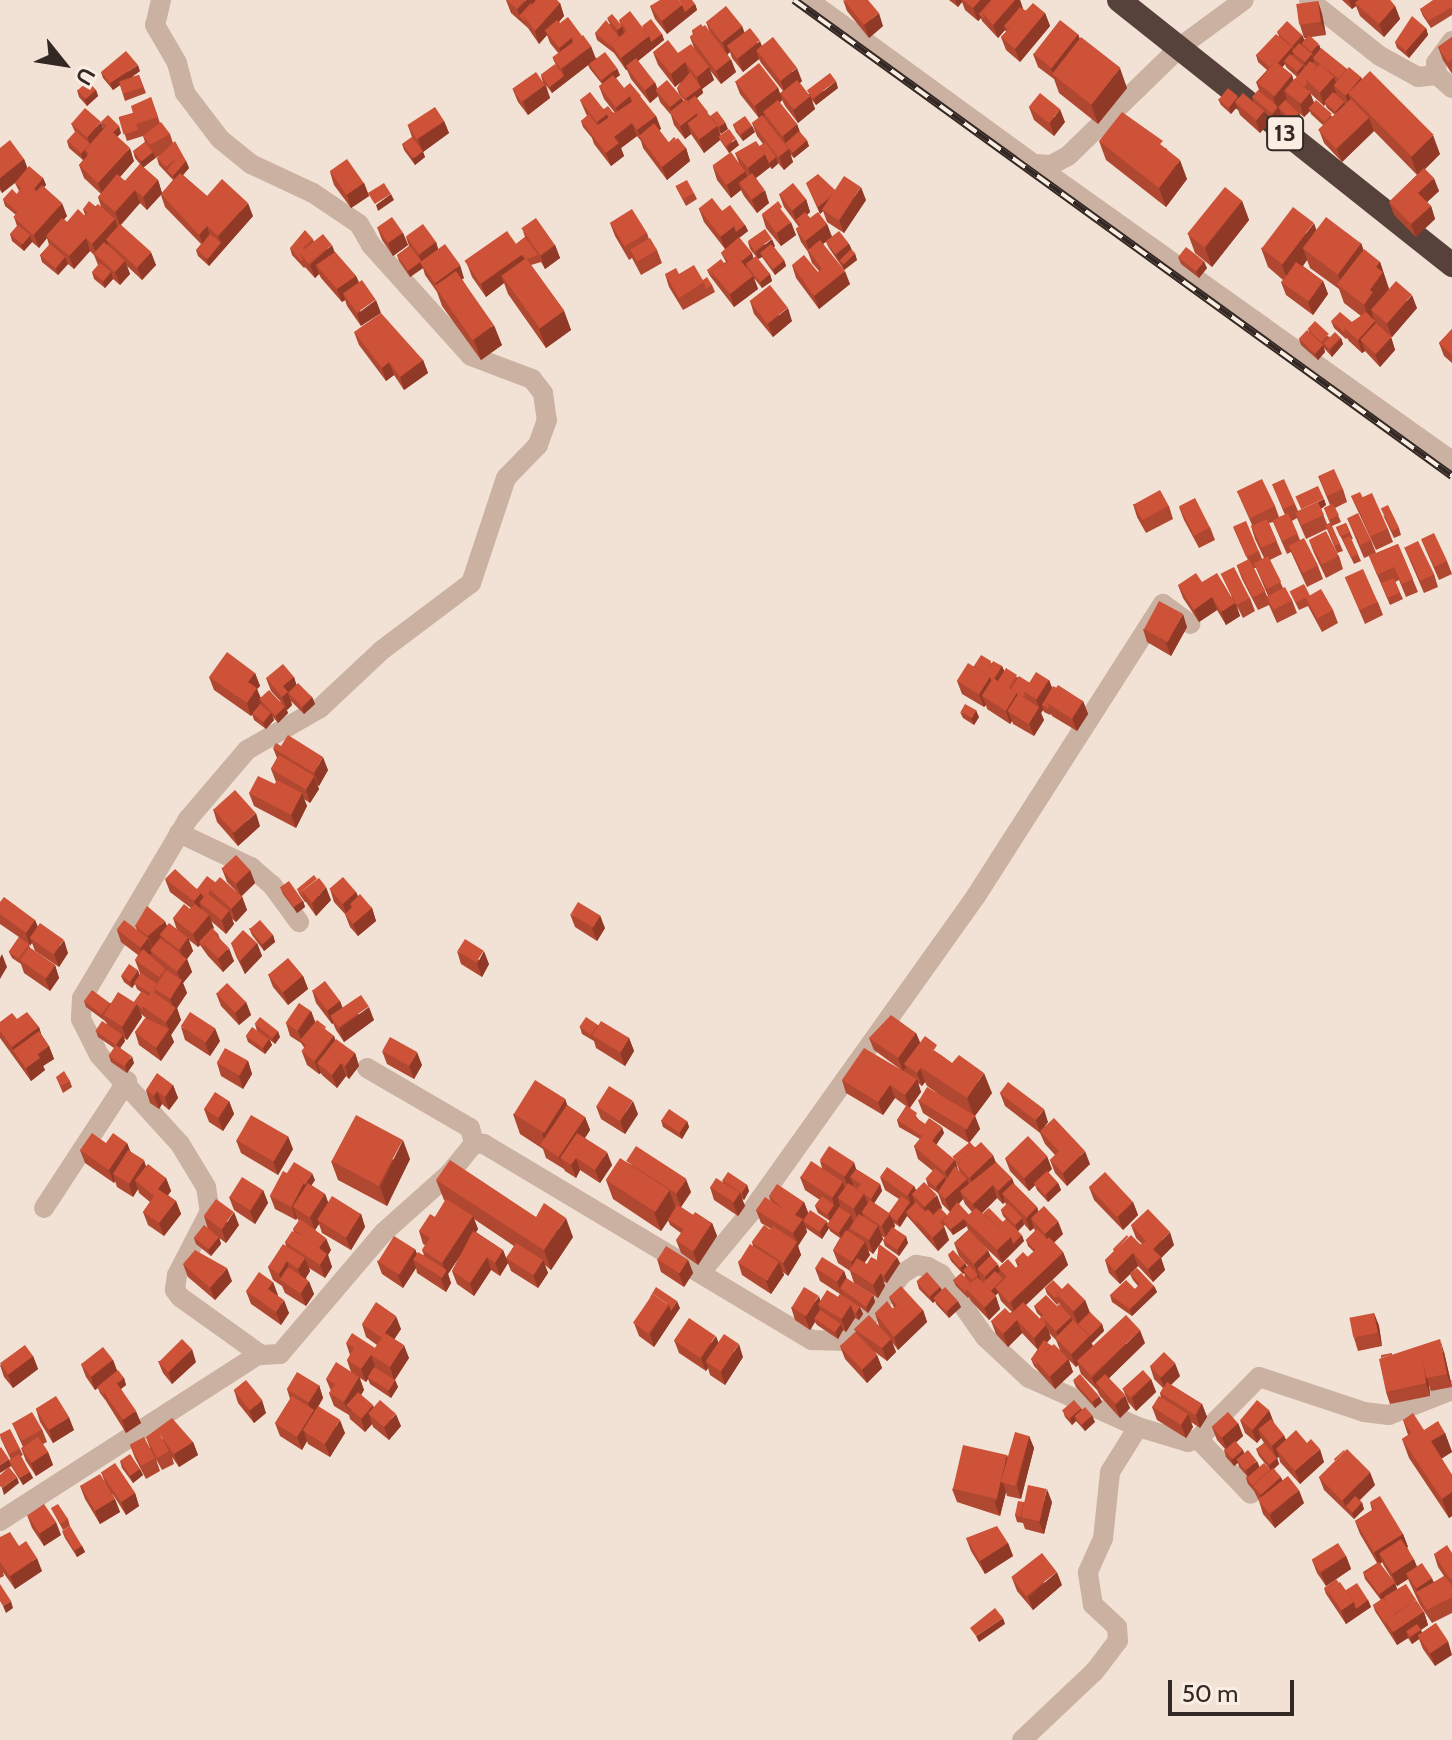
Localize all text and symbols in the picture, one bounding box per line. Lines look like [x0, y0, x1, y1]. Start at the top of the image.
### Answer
north arrow [24, 24, 104, 104]
text: U [70, 63, 101, 90]
road number: 13 [1265, 113, 1305, 153]
scale bar [1172, 1664, 1298, 1714]
text: 50 m [1182, 1679, 1238, 1708]

